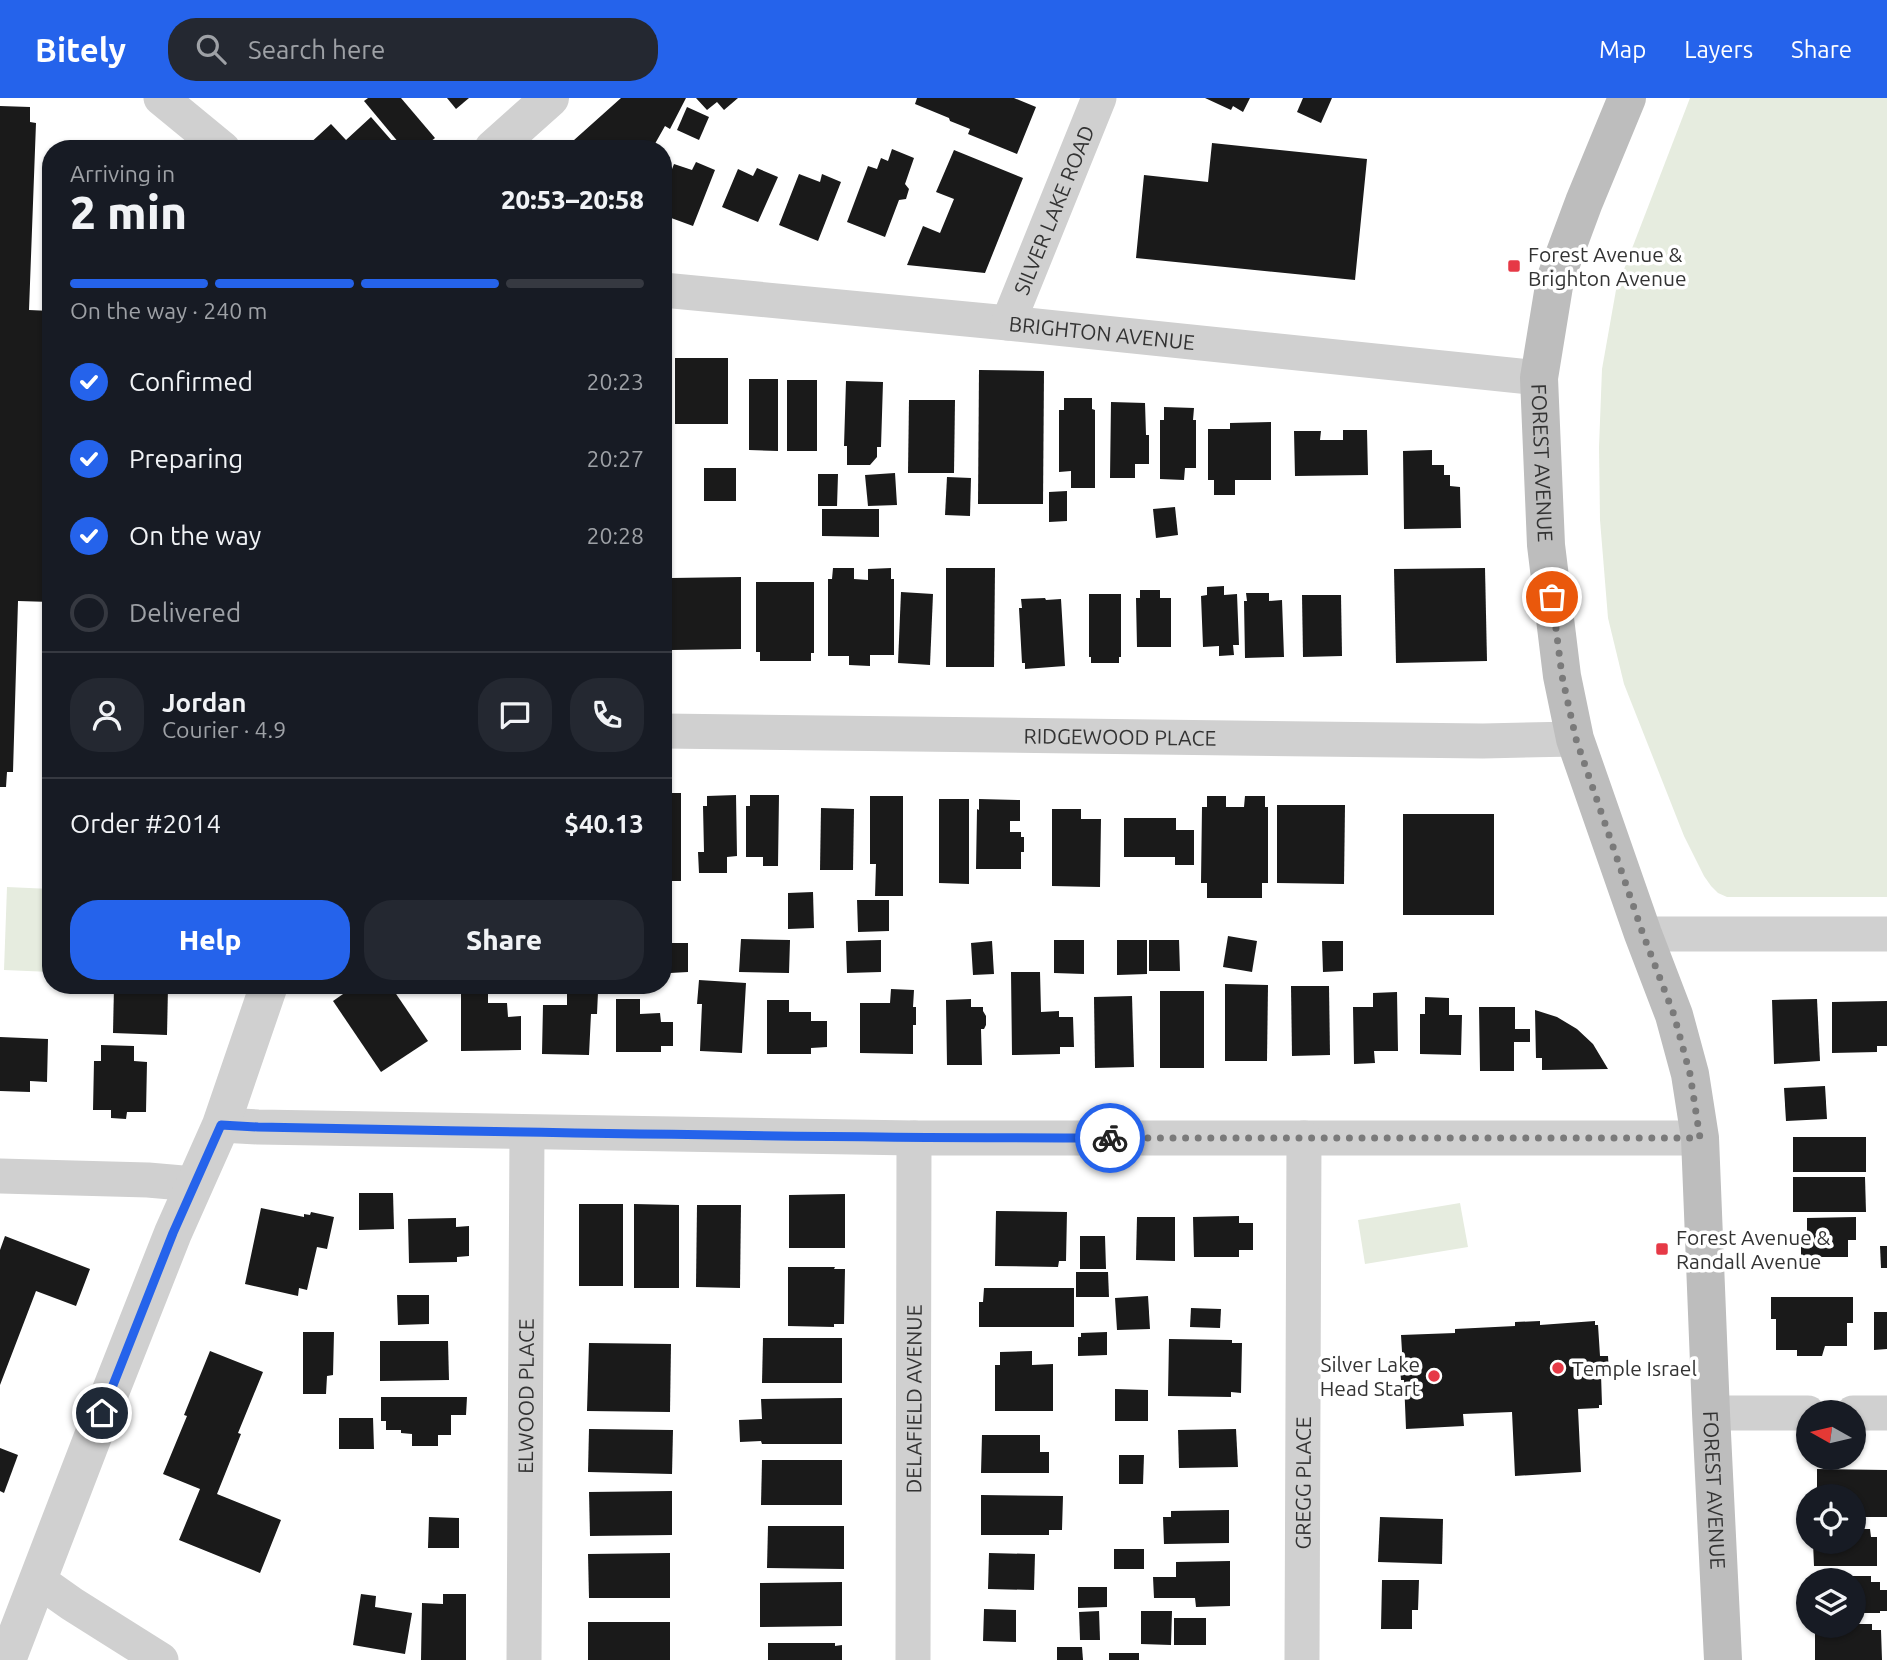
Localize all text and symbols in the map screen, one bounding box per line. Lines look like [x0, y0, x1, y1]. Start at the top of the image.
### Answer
search box [168, 18, 658, 81]
icon: search [192, 30, 230, 68]
text: Bitely [35, 31, 126, 68]
text: Search here [248, 35, 385, 64]
text: Map [1599, 36, 1646, 63]
text: Layers [1684, 36, 1753, 63]
text: Share [1791, 36, 1852, 63]
street label: SILVER LAKE ROAD [1009, 122, 1099, 298]
text: Arriving in [70, 161, 175, 186]
text: 20:53–20:58 [501, 185, 644, 214]
text: 2 min [70, 186, 187, 238]
place label: Forest Avenue & Brighton Avenue [1528, 242, 1687, 290]
marker: Forest Avenue & Brighton Avenue [1506, 258, 1522, 274]
text: On the way · 240 m [70, 298, 267, 323]
street label: BRIGHTON AVENUE [1008, 311, 1196, 354]
icon: check [70, 363, 108, 401]
text: Confirmed [129, 367, 253, 396]
text: 20:23 [586, 369, 644, 394]
street label: FOREST AVENUE [1527, 383, 1558, 543]
icon: check [70, 440, 108, 478]
text: Preparing [129, 444, 243, 473]
text: 20:27 [586, 446, 644, 471]
icon: check [70, 517, 108, 555]
text: On the way [129, 521, 261, 550]
text: 20:28 [586, 523, 644, 548]
pin [1522, 567, 1582, 627]
icon: bag [1533, 578, 1571, 616]
text: Delivered [129, 598, 241, 627]
button: person [70, 678, 144, 752]
button: chat [478, 678, 552, 752]
button: phone [570, 678, 644, 752]
text: Jordan [162, 688, 247, 717]
text: Courier · 4.9 [162, 717, 286, 742]
street label: RIDGEWOOD PLACE [1024, 723, 1216, 750]
text: Order #2014 [70, 809, 221, 838]
text: $40.13 [564, 809, 644, 838]
button: Help [70, 900, 350, 980]
button: Share [364, 900, 644, 980]
courier [1075, 1103, 1145, 1173]
icon: bike [1091, 1119, 1129, 1157]
place label: Forest Avenue & Randall Avenue [1676, 1225, 1831, 1273]
marker: Forest Avenue & Randall Avenue [1654, 1241, 1670, 1257]
street label: DELAFIELD AVENUE [901, 1305, 926, 1493]
street label: ELWOOD PLACE [513, 1318, 538, 1474]
place label: Silver Lake Head Start [1320, 1352, 1420, 1400]
place label: Temple Israel [1572, 1356, 1697, 1380]
marker: Temple Israel [1550, 1360, 1566, 1376]
marker: Silver Lake Head Start [1426, 1368, 1442, 1384]
pin [72, 1383, 132, 1443]
icon: home [83, 1394, 121, 1432]
north arrow [1796, 1400, 1866, 1470]
map controls [1796, 1400, 1866, 1638]
street label: FOREST AVENUE [1699, 1410, 1731, 1570]
street label: GREGG PLACE [1290, 1416, 1315, 1550]
button: locate [1796, 1484, 1866, 1554]
button: layers [1796, 1568, 1866, 1638]

